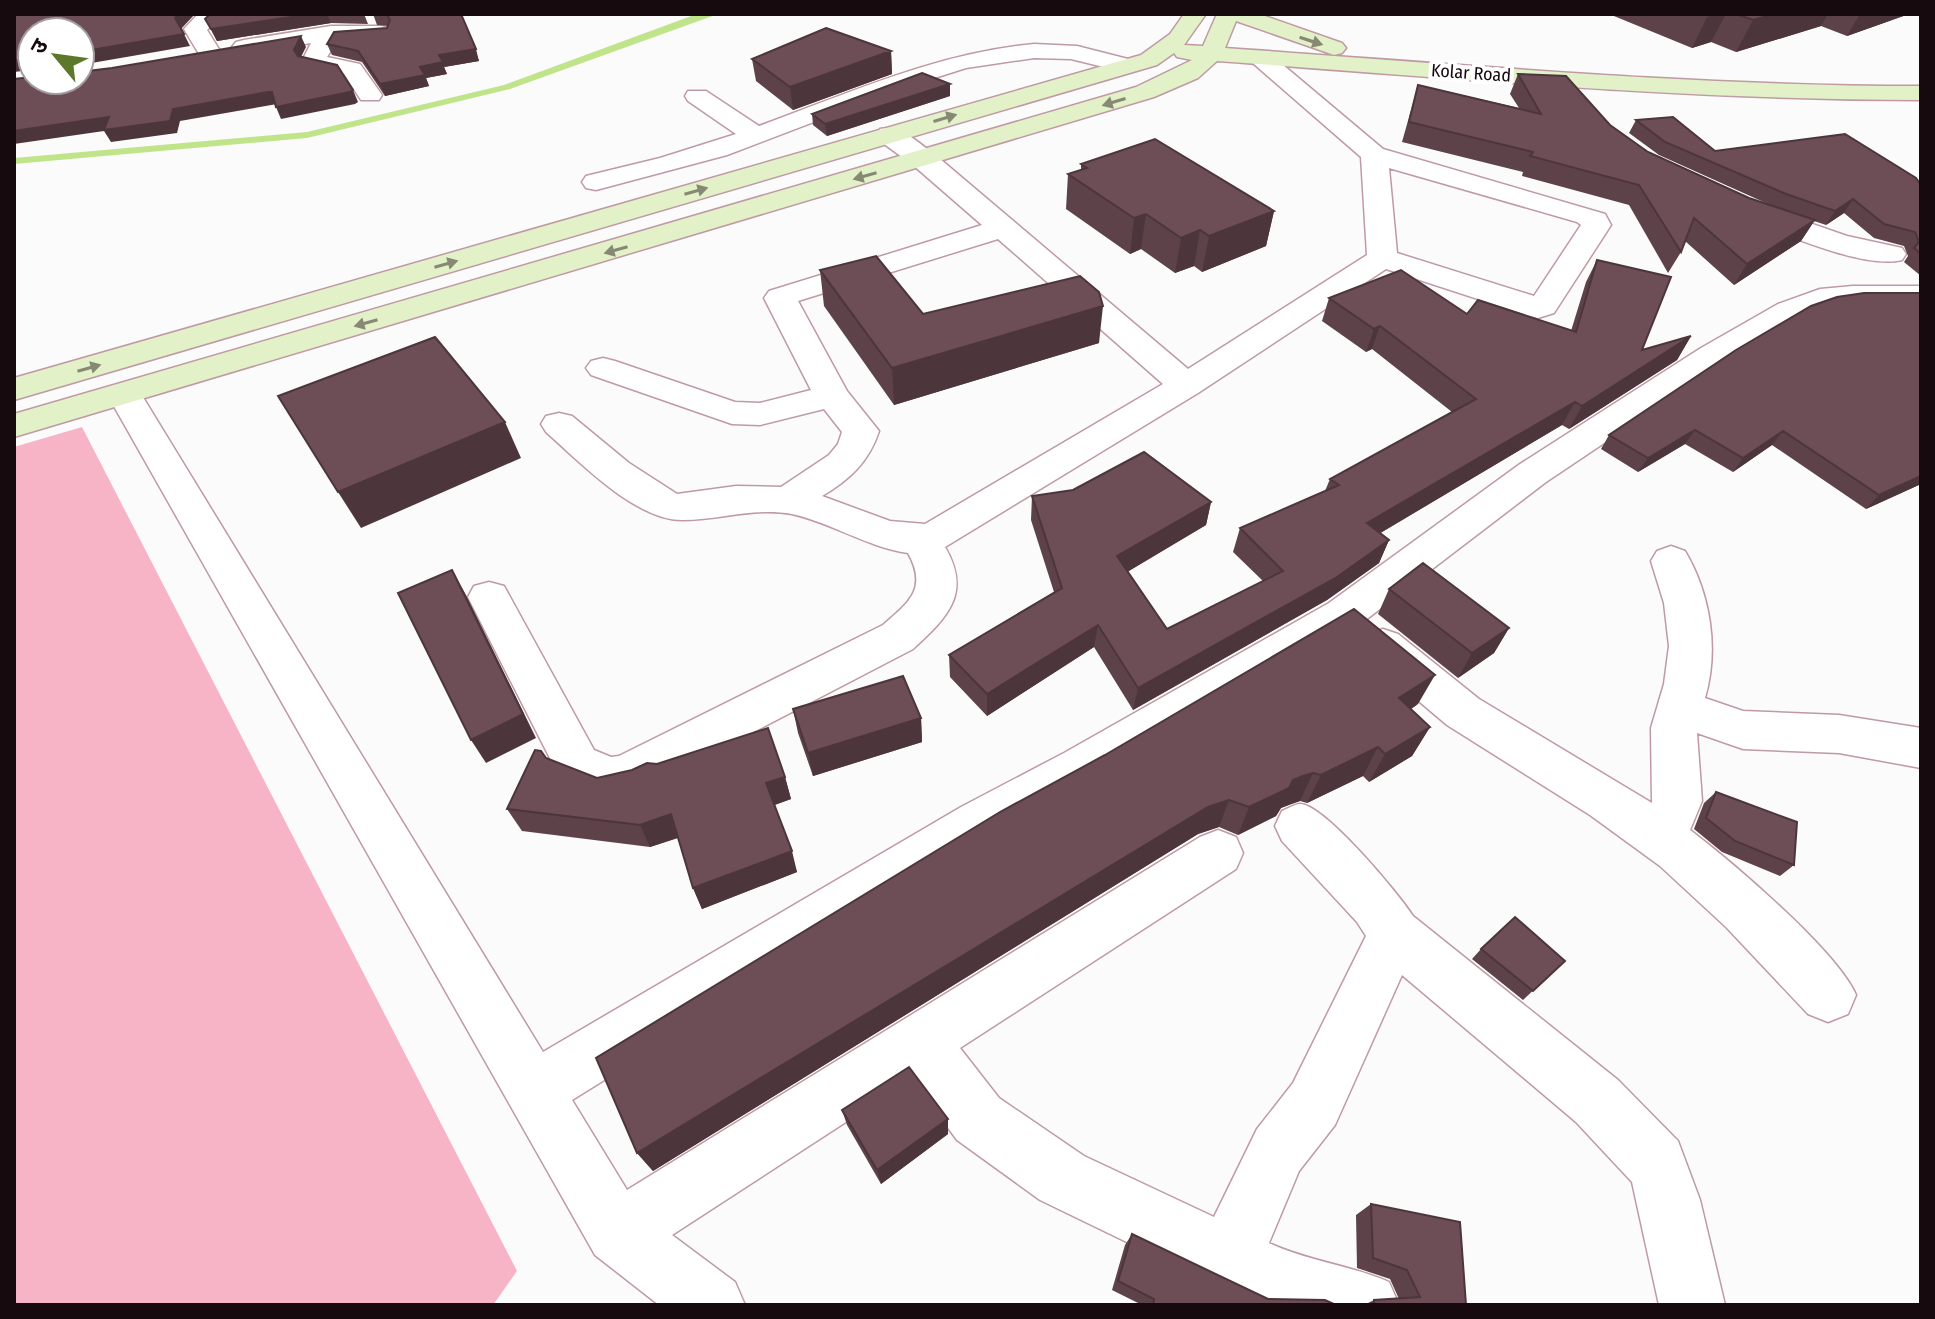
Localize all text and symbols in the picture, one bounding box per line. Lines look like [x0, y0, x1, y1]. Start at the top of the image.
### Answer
north arrow [16, 16, 96, 96]
text: उ [24, 33, 54, 59]
one-way arrow [1300, 36, 1324, 48]
street label: Kolar Road [1430, 59, 1512, 87]
one-way arrow [1102, 96, 1126, 109]
one-way arrow [934, 111, 958, 124]
one-way arrow [853, 170, 877, 183]
one-way arrow [684, 184, 708, 197]
one-way arrow [603, 244, 627, 257]
one-way arrow [435, 257, 459, 270]
one-way arrow [354, 317, 378, 330]
one-way arrow [78, 361, 102, 374]

